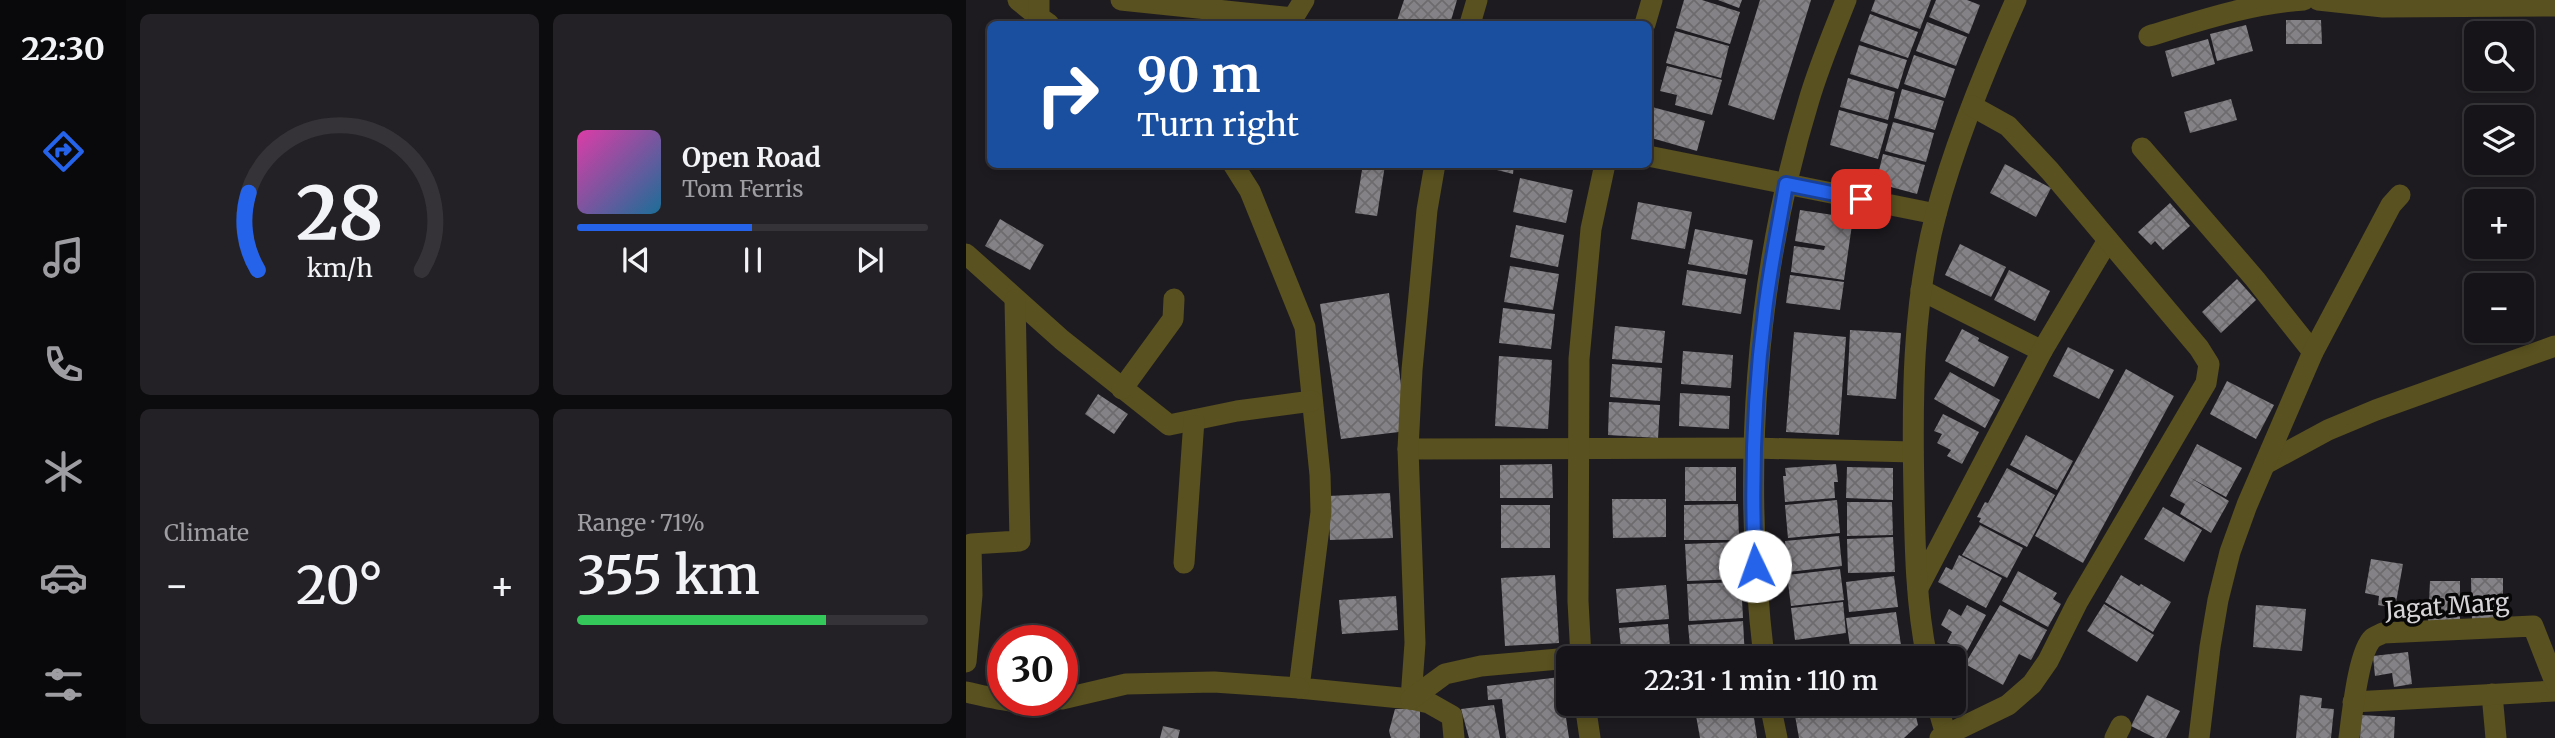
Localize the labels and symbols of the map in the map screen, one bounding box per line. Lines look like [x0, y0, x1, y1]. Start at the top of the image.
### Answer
pin [1831, 169, 1891, 229]
position arrow [1718, 529, 1792, 603]
street label: Jagat Marg [2383, 586, 2511, 626]
speed limit sign: 30 [987, 625, 1078, 716]

